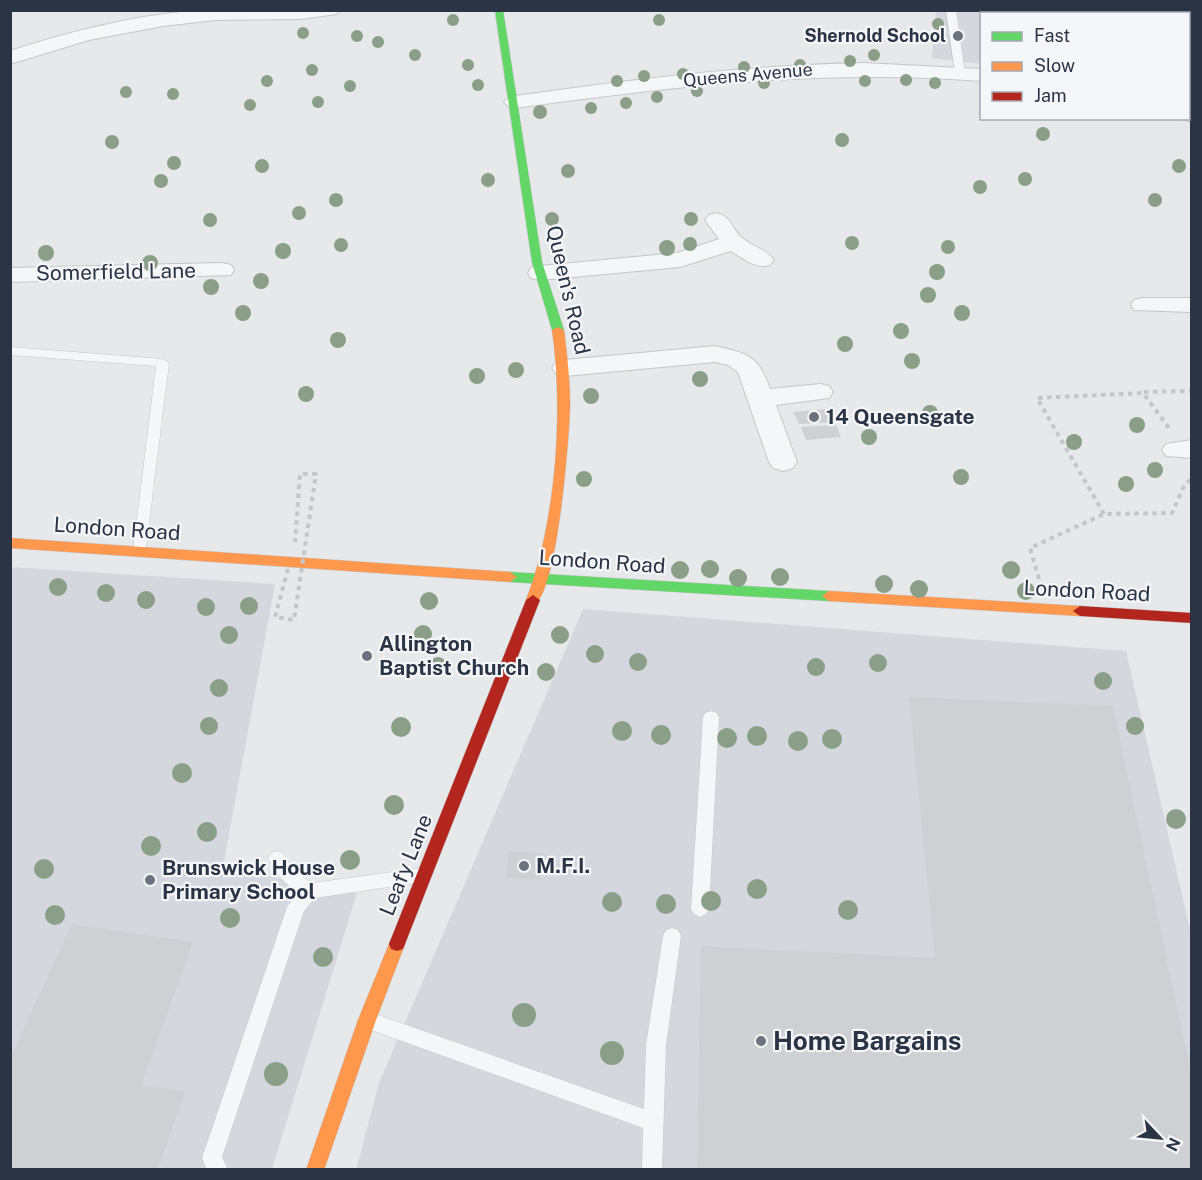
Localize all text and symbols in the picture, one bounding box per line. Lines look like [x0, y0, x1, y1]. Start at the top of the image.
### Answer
legend [980, 12, 1190, 120]
place label: Shernold School [804, 25, 946, 46]
text: Fast [1034, 25, 1070, 46]
marker: Shernold School [951, 29, 965, 43]
text: Slow [1034, 55, 1075, 76]
street label: Queens Avenue [682, 58, 814, 91]
text: Jam [1034, 85, 1067, 106]
street label: Queen's Road [541, 223, 595, 357]
street label: Somerfield Lane [36, 258, 196, 285]
place label: 14 Queensgate [826, 404, 975, 429]
marker: 14 Queensgate [807, 410, 821, 424]
street label: London Road [53, 512, 181, 545]
street label: London Road [538, 545, 666, 578]
street label: London Road [1023, 575, 1151, 606]
place label: Allington Baptist Church [379, 631, 529, 680]
marker: Allington Baptist Church [360, 649, 374, 663]
street label: Leafy Lane [374, 811, 437, 919]
place label: M.F.I. [536, 853, 590, 878]
place label: Brunswick House Primary School [162, 855, 335, 904]
marker: M.F.I. [517, 859, 531, 873]
marker: Brunswick House Primary School [143, 873, 157, 887]
place label: Home Bargains [773, 1025, 961, 1056]
marker: Home Bargains [754, 1034, 768, 1048]
north arrow [1130, 1108, 1190, 1168]
text: N [1162, 1135, 1184, 1154]

